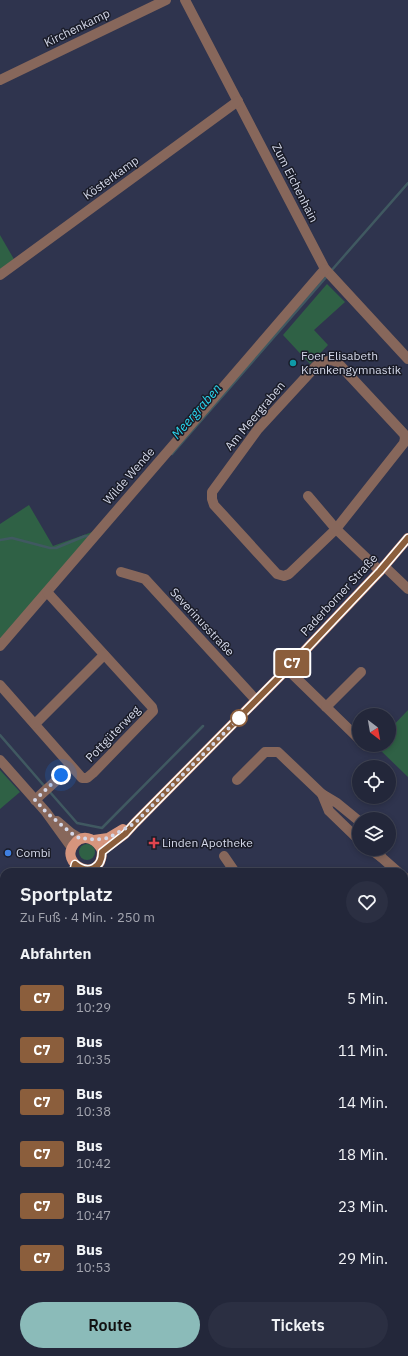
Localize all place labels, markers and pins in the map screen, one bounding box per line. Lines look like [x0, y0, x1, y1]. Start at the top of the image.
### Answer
place label: Foer Elisabeth Krankengymnastik [301, 348, 402, 377]
marker: Foer Elisabeth Krankengymnastik [288, 358, 298, 368]
unlabelled marker [230, 709, 248, 727]
place label: Linden Apotheke [162, 835, 253, 850]
marker: Linden Apotheke [149, 838, 159, 848]
place label: Combi [16, 845, 51, 860]
marker: Combi [3, 848, 13, 858]

